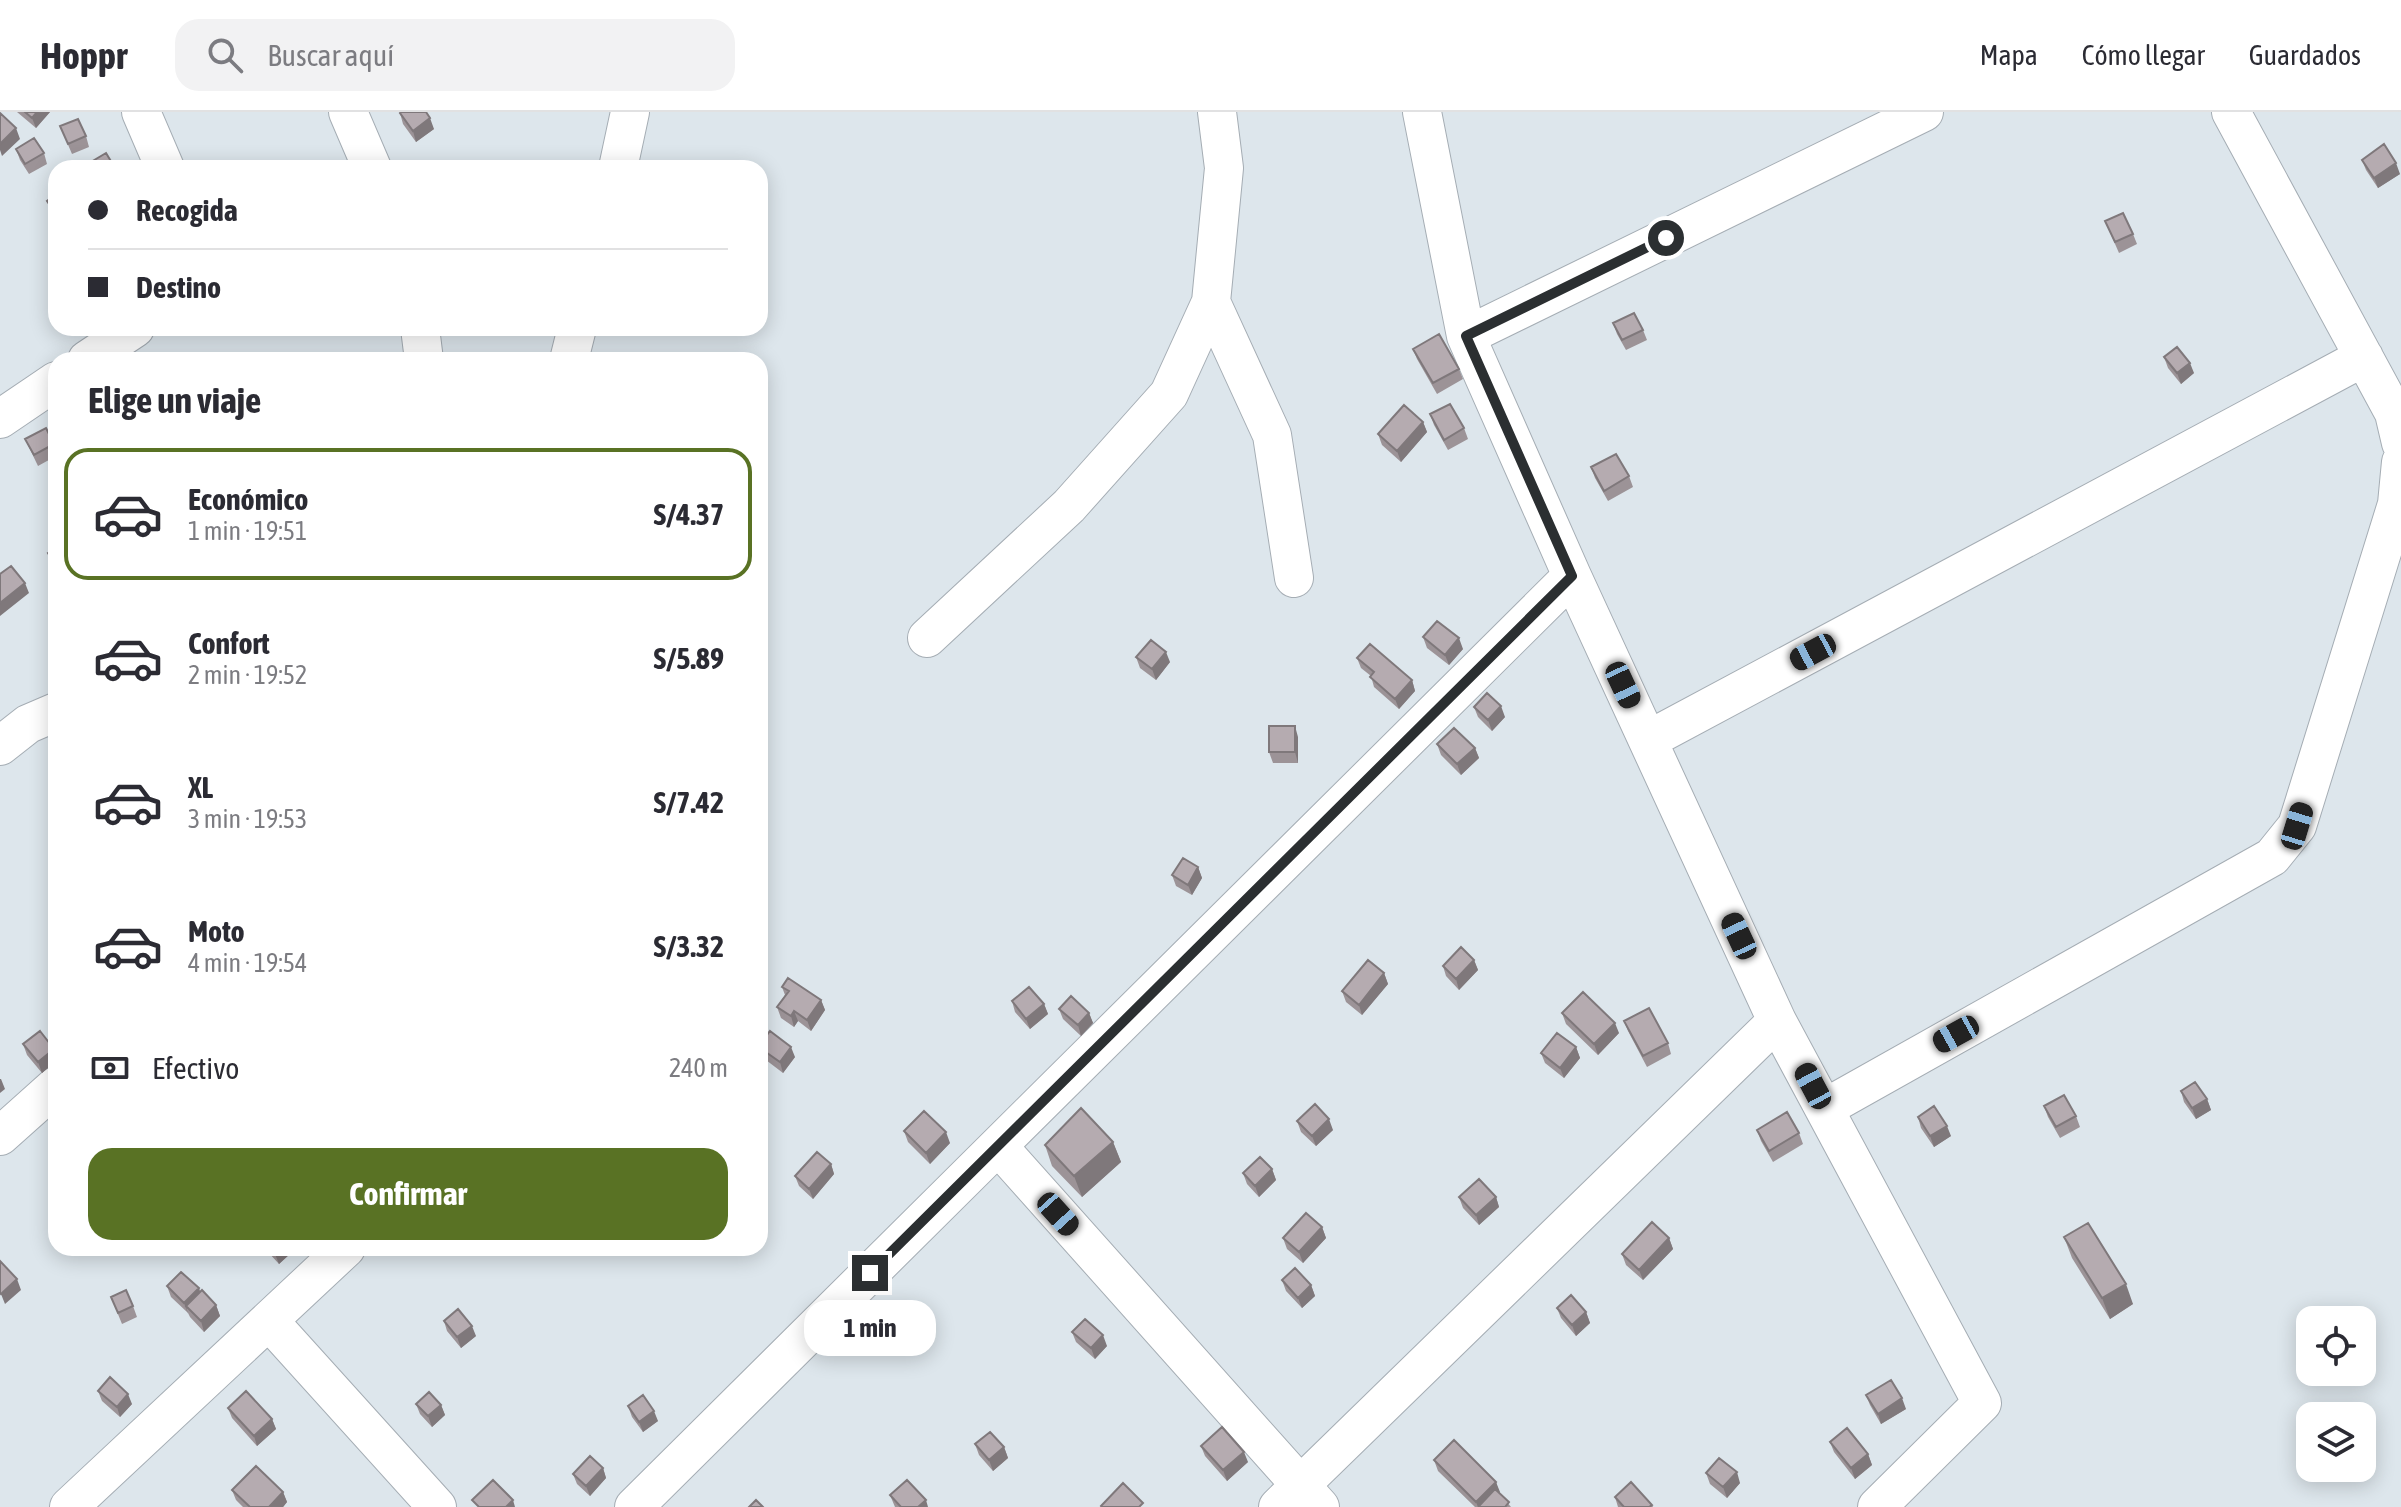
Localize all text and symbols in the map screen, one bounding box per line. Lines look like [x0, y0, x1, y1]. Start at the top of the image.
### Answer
search box [175, 19, 735, 91]
icon: search [203, 33, 247, 77]
text: Hoppr [40, 34, 127, 77]
text: Buscar aquí [267, 38, 394, 72]
text: Mapa [1980, 39, 2038, 71]
text: Cómo llegar [2082, 39, 2205, 71]
text: Guardados [2249, 39, 2361, 71]
text: Recogida [136, 193, 238, 227]
route start [1648, 220, 1684, 256]
text: Destino [136, 270, 221, 304]
text: Elige un viaje [88, 379, 261, 421]
icon: car [92, 478, 164, 550]
text: Económico [188, 482, 308, 516]
text: S/4.37 [654, 497, 724, 531]
text: 1 min · 19:51 [188, 516, 307, 546]
icon: car [92, 622, 164, 694]
text: Confort [188, 626, 270, 660]
car [1786, 630, 1840, 674]
text: S/5.89 [654, 641, 724, 675]
car [1602, 658, 1644, 712]
text: 2 min · 19:52 [188, 660, 307, 690]
icon: car [92, 766, 164, 838]
text: XL [188, 770, 213, 804]
text: S/7.42 [654, 785, 724, 819]
car [2279, 800, 2315, 852]
text: 3 min · 19:53 [188, 804, 307, 834]
car [1718, 909, 1760, 963]
icon: car [92, 910, 164, 982]
text: Moto [188, 914, 245, 948]
text: S/3.32 [654, 929, 724, 963]
text: 4 min · 19:54 [188, 948, 307, 978]
car [1929, 1012, 1983, 1056]
icon: cash [88, 1046, 132, 1090]
text: Efectivo [152, 1051, 239, 1085]
text: 240 m [669, 1053, 728, 1083]
car [1791, 1059, 1835, 1113]
button: Confirmar [88, 1148, 728, 1240]
car [1033, 1188, 1083, 1240]
route end [852, 1255, 888, 1291]
callout: 1 min [804, 1301, 936, 1357]
map controls [2296, 1306, 2376, 1482]
button: locate [2296, 1306, 2376, 1386]
text: 1 min [843, 1313, 897, 1343]
button: layers [2296, 1402, 2376, 1482]

